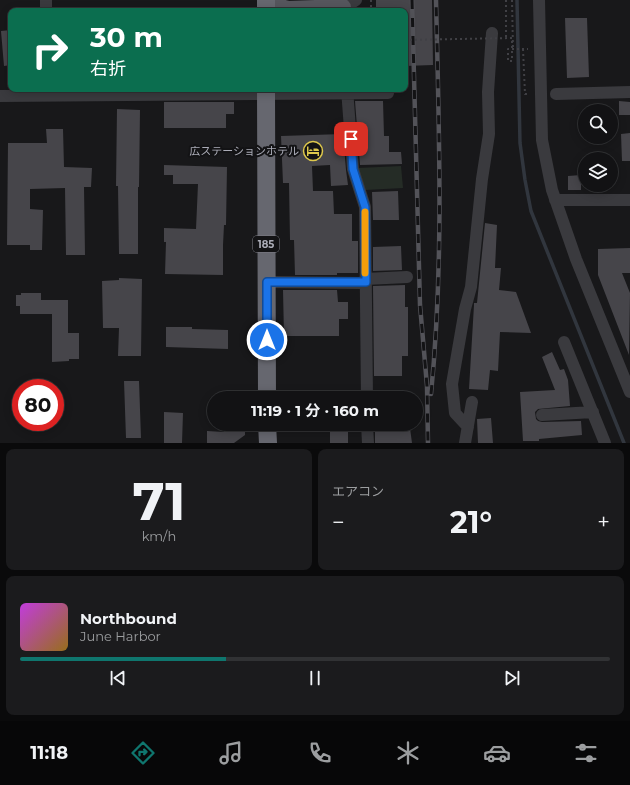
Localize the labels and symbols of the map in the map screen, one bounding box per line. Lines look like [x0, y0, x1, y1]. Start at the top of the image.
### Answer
pin [334, 122, 368, 156]
hotel icon: 広ステーションホテル [302, 140, 324, 162]
place label: 広ステーションホテル [189, 144, 299, 158]
road number: 185 [253, 236, 279, 252]
position arrow [246, 319, 288, 361]
speed limit sign: 80 [12, 379, 64, 431]

